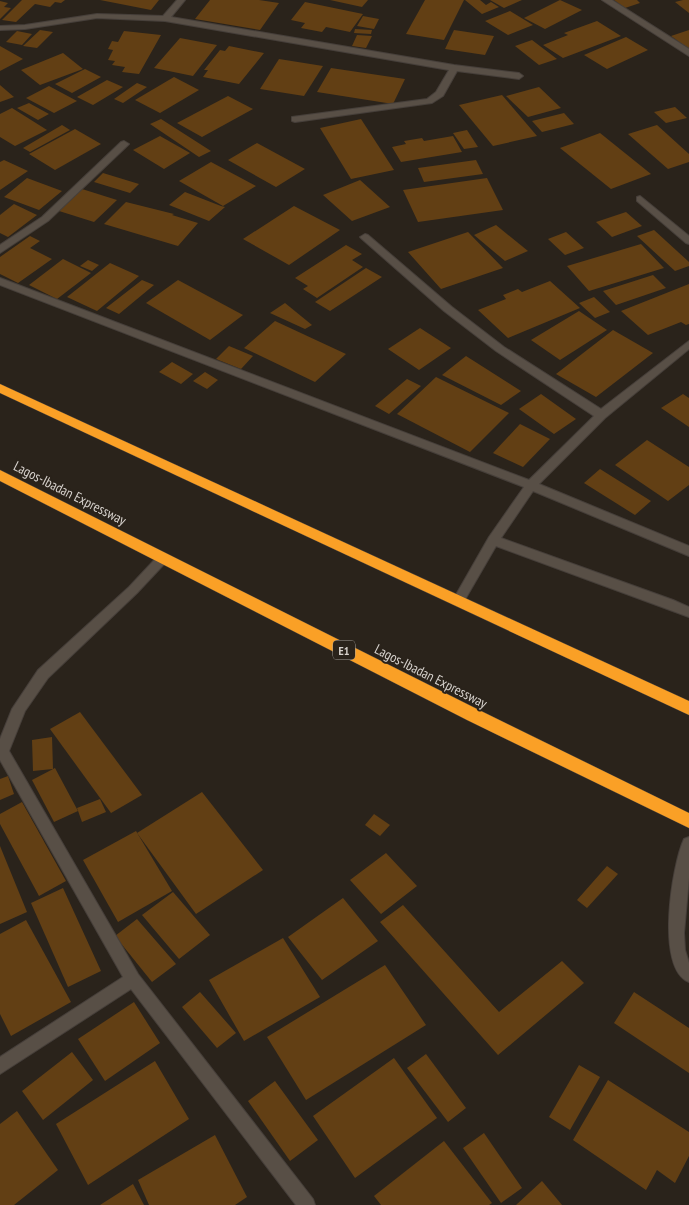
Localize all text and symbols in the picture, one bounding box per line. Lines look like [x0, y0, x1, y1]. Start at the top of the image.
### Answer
street label: Lagos-Ibadan Expressway [11, 457, 130, 529]
road number: E1 [333, 640, 355, 660]
street label: Lagos-Ibadan Expressway [372, 640, 491, 712]

